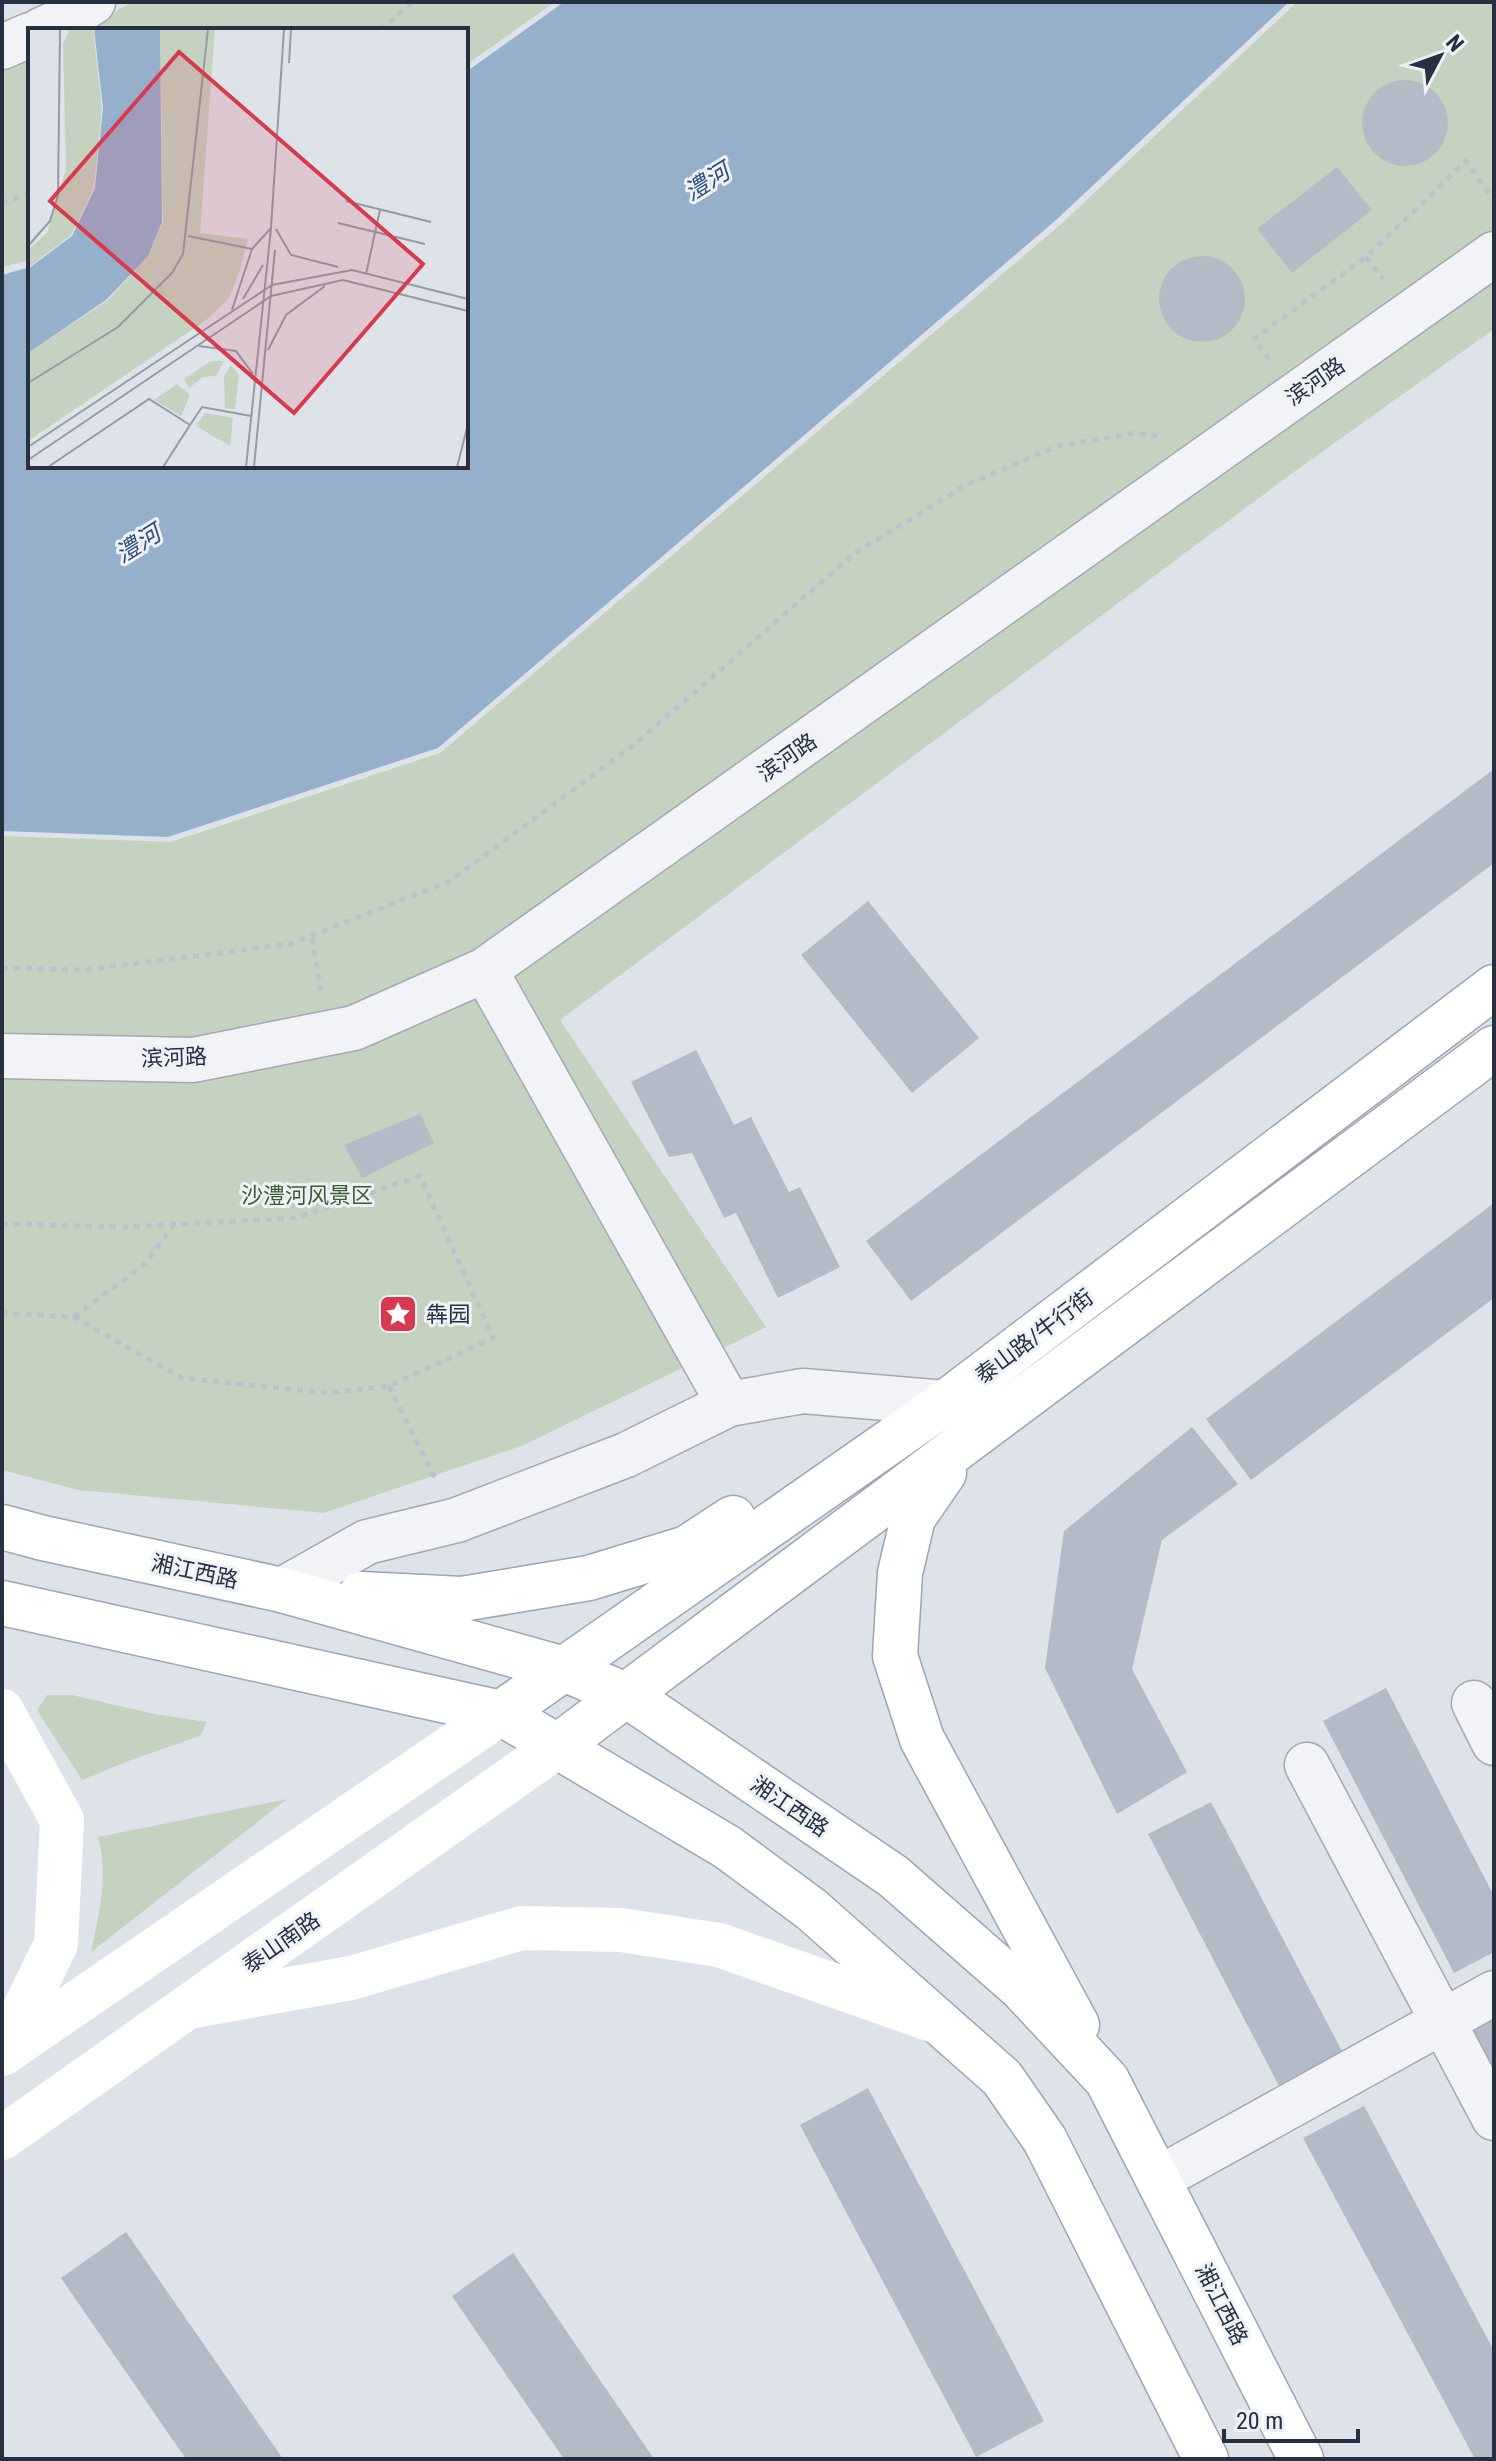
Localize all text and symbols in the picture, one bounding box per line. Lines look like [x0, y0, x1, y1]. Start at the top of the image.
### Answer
north arrow [1400, 16, 1480, 96]
inset map [28, 28, 468, 468]
text: N [1441, 30, 1469, 56]
water label: 澧河 [679, 155, 738, 207]
street label: 滨河路 [1281, 352, 1349, 411]
water label: 澧河 [110, 517, 169, 569]
street label: 滨河路 [753, 728, 821, 787]
street label: 滨河路 [141, 1044, 207, 1071]
park label: 沙澧河风景区 [241, 1183, 373, 1208]
street label: 泰山路/牛行街 [971, 1284, 1098, 1389]
place icon: 犇园 [377, 1293, 419, 1335]
place label: 犇园 [426, 1302, 470, 1327]
street label: 湘江西路 [149, 1550, 241, 1593]
street label: 湘江西路 [746, 1771, 833, 1841]
street label: 泰山南路 [238, 1907, 325, 1978]
street label: 湘江西路 [1190, 2259, 1253, 2349]
scale bar [1224, 2393, 1358, 2443]
text: 20 m [1236, 2407, 1283, 2435]

